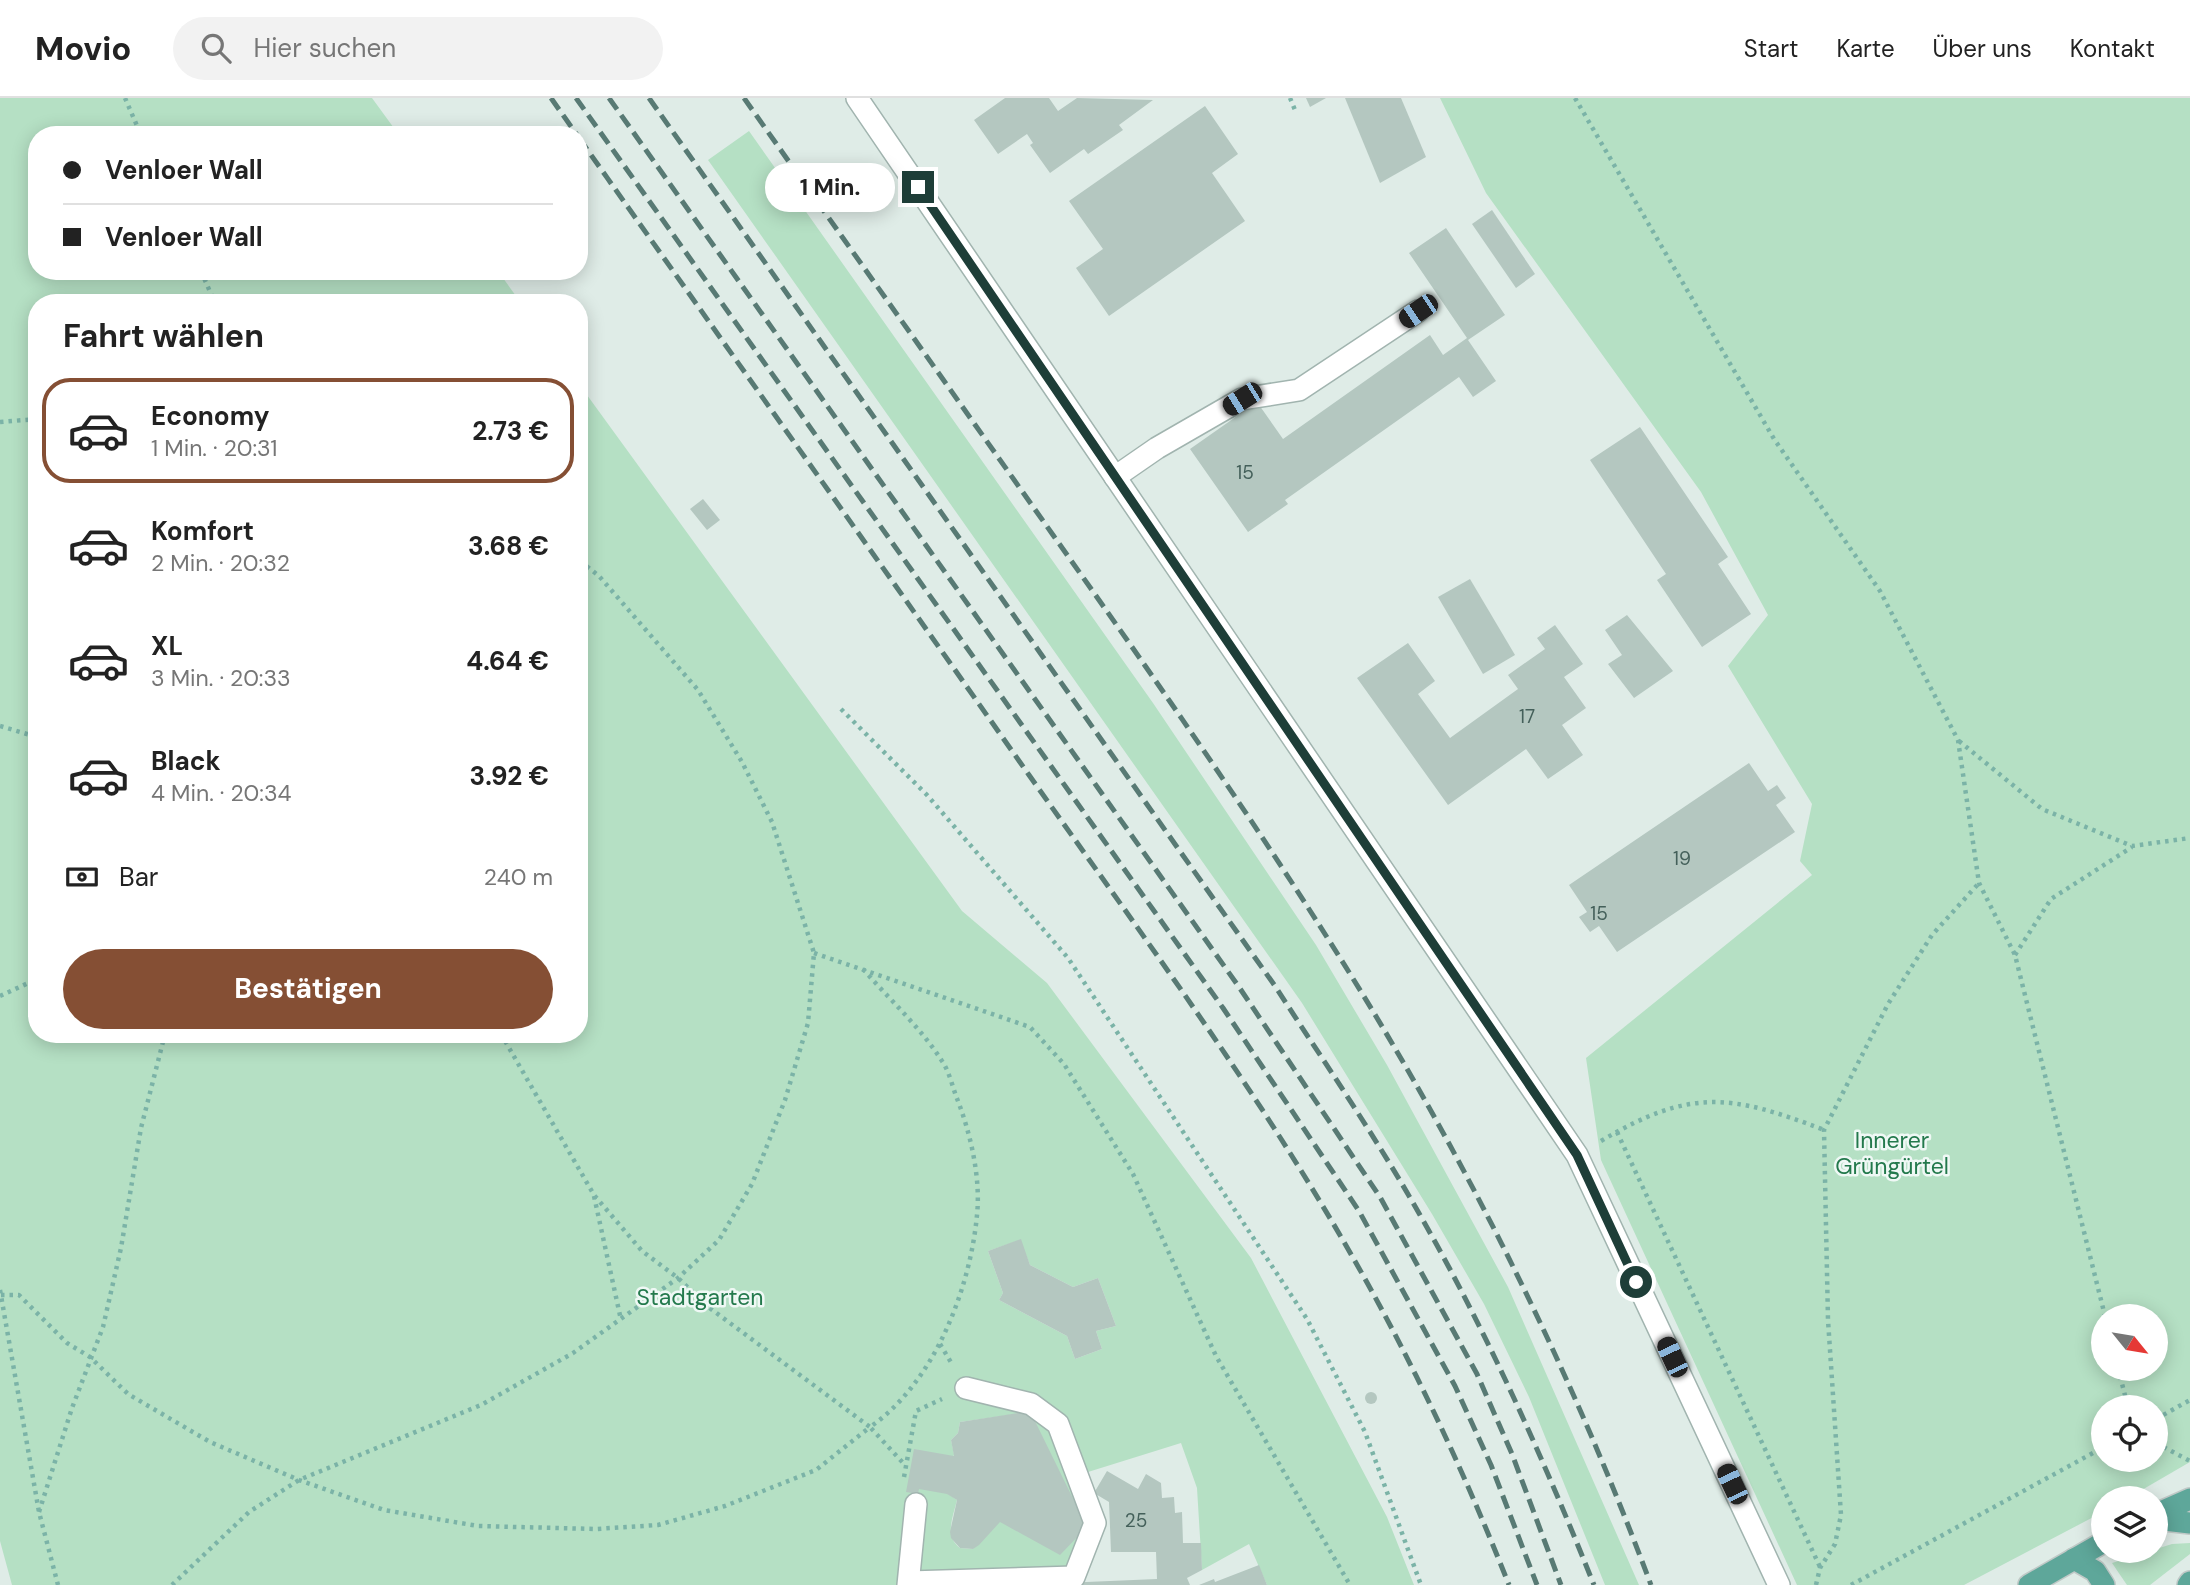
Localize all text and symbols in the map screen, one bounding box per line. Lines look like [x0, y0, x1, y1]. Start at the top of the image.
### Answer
search box [173, 17, 663, 80]
text: Movio [35, 27, 131, 70]
icon: search [197, 29, 235, 67]
text: Hier suchen [253, 31, 396, 65]
text: Start [1744, 33, 1798, 64]
text: Karte [1836, 33, 1895, 64]
text: Über uns [1933, 33, 2032, 64]
text: Kontakt [2070, 33, 2155, 64]
text: Venloer Wall [105, 153, 263, 187]
callout: 1 Min. [764, 162, 894, 212]
route end [902, 171, 934, 203]
text: 1 Min. [800, 172, 860, 202]
text: Venloer Wall [105, 220, 263, 254]
car [1395, 291, 1442, 331]
text: Fahrt wählen [63, 315, 264, 357]
car [1219, 379, 1266, 419]
icon: car [67, 399, 130, 462]
text: Economy [151, 399, 269, 433]
text: 2.73 € [472, 414, 549, 448]
text: 1 Min. · 20:31 [151, 433, 277, 463]
house number: 15 [1236, 460, 1254, 485]
icon: car [67, 514, 130, 577]
text: Komfort [151, 514, 254, 548]
text: 3.68 € [468, 529, 549, 563]
text: 2 Min. · 20:32 [151, 548, 290, 578]
icon: car [67, 629, 130, 692]
text: XL [151, 629, 183, 663]
text: 4.64 € [466, 644, 549, 678]
text: 3 Min. · 20:33 [151, 663, 291, 693]
house number: 17 [1519, 704, 1535, 729]
icon: car [67, 744, 130, 807]
text: Black [151, 744, 221, 778]
text: 3.92 € [470, 759, 549, 793]
text: 4 Min. · 20:34 [151, 778, 291, 808]
house number: 19 [1673, 846, 1691, 871]
icon: cash [63, 858, 101, 896]
text: Bar [119, 860, 158, 894]
text: 240 m [484, 862, 553, 892]
house number: 15 [1590, 901, 1608, 926]
button: Bestätigen [63, 949, 553, 1029]
park label: Innerer Grüngürtel [1835, 1125, 1949, 1181]
route start [1620, 1266, 1652, 1298]
park label: Stadtgarten [636, 1282, 764, 1312]
north arrow [2091, 1304, 2168, 1381]
map controls [2091, 1304, 2168, 1563]
car [1654, 1334, 1691, 1380]
button: locate [2091, 1395, 2168, 1472]
car [1714, 1461, 1751, 1507]
button: layers [2091, 1486, 2168, 1563]
house number: 25 [1125, 1508, 1147, 1533]

